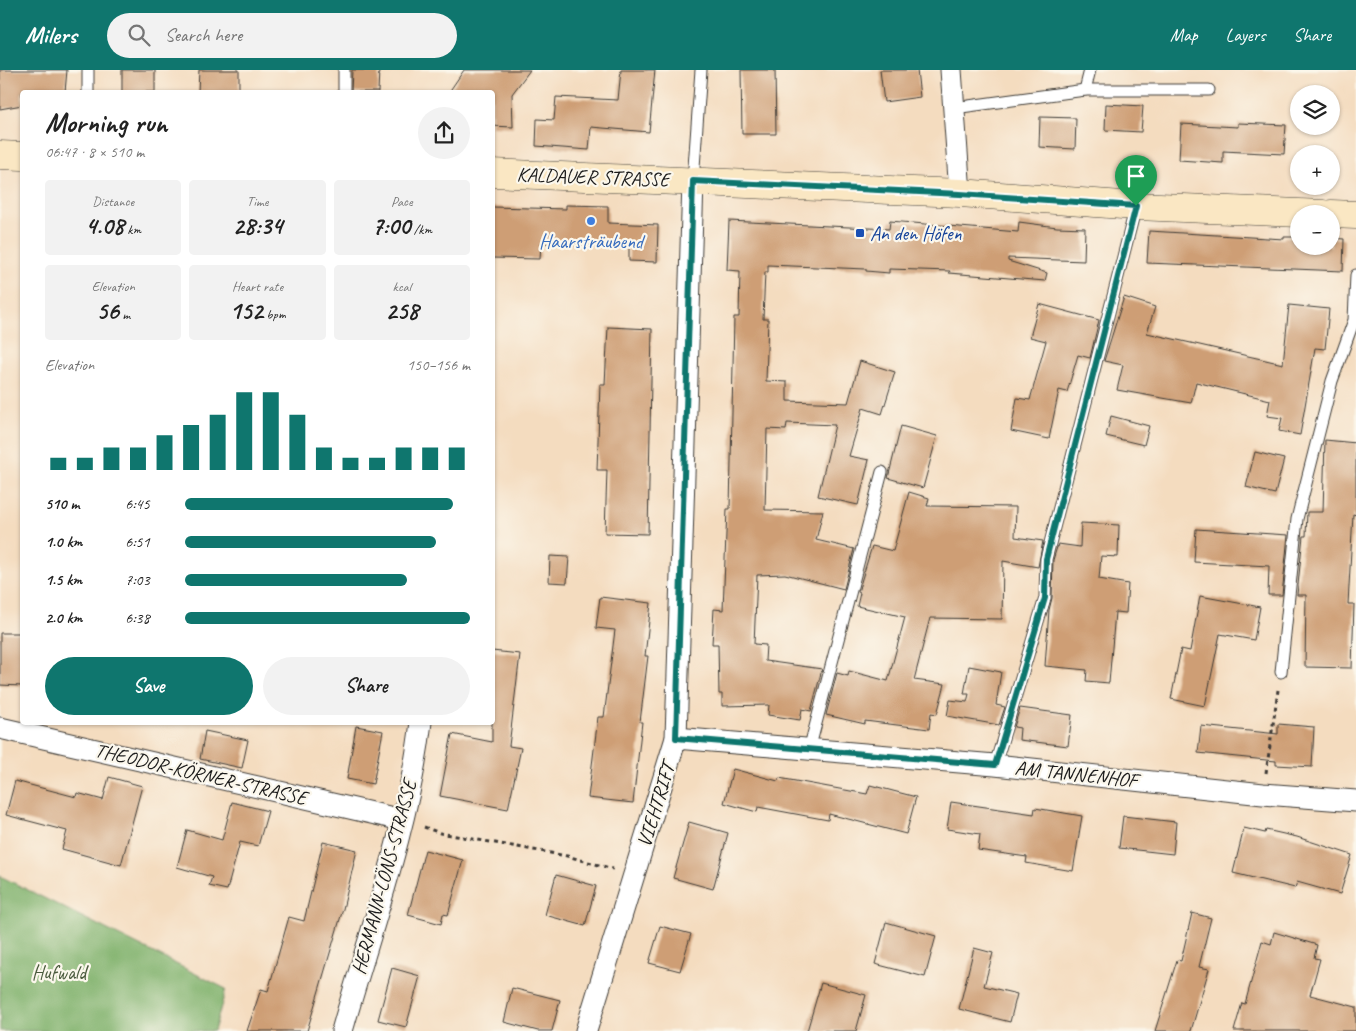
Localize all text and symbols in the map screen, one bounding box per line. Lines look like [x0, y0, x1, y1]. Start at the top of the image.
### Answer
search box [107, 13, 457, 58]
text: Milers [25, 20, 77, 50]
icon: search [125, 21, 153, 49]
text: Search here [165, 23, 242, 47]
text: Map [1170, 24, 1198, 46]
text: Layers [1226, 24, 1265, 46]
text: Share [1293, 24, 1331, 46]
map controls [1290, 85, 1340, 255]
button: layers [1290, 85, 1340, 135]
text: Morning run [45, 105, 167, 140]
button: share [418, 107, 470, 159]
text: 06:47 · 8 × 510 m [45, 142, 144, 162]
button: + [1290, 145, 1340, 195]
pin [1115, 155, 1157, 206]
street label: KALDAUER STRASSE [516, 162, 673, 192]
icon: arrive [1122, 162, 1150, 190]
text: Distance [92, 193, 134, 210]
text: Time [247, 193, 268, 210]
text: Pace [391, 193, 413, 210]
button: − [1290, 205, 1340, 255]
text: 4.08 [85, 210, 124, 242]
text: 28:34 [233, 210, 282, 242]
text: 7:00 [372, 210, 410, 242]
marker: Haarsträubend [585, 215, 597, 227]
text: km [124, 221, 141, 238]
text: /km [410, 221, 432, 238]
place label: An den Höfen [870, 221, 963, 246]
marker: An den Höfen [854, 227, 866, 239]
place label: Haarsträubend [539, 229, 646, 254]
text: Elevation [92, 278, 135, 295]
text: Heart rate [232, 278, 283, 295]
text: kcal [393, 278, 411, 295]
text: 56 [96, 295, 119, 327]
text: 152 [230, 295, 263, 327]
text: 258 [385, 295, 419, 327]
text: m [119, 306, 130, 323]
text: bpm [263, 306, 285, 323]
text: Elevation [45, 355, 94, 375]
text: 150–156 m [407, 355, 470, 375]
text: 510 m [45, 494, 79, 514]
text: 6:45 [125, 494, 150, 514]
text: 1.0 km [45, 532, 82, 552]
text: 6:51 [125, 532, 150, 552]
text: 1.5 km [45, 570, 82, 590]
text: 7:03 [125, 570, 150, 590]
text: 2.0 km [45, 608, 82, 628]
text: 6:38 [125, 608, 150, 628]
button: Save [45, 657, 253, 715]
button: Share [263, 657, 470, 715]
street label: THEODOR-KÖRNER-STRASSE [93, 737, 312, 811]
street label: VIEHTRIFT [631, 755, 682, 850]
street label: AM TANNENHOF [1014, 755, 1142, 793]
street label: HERMANN-LÖNS-STRASSE [346, 774, 423, 977]
park label: Hufwald [32, 960, 89, 985]

